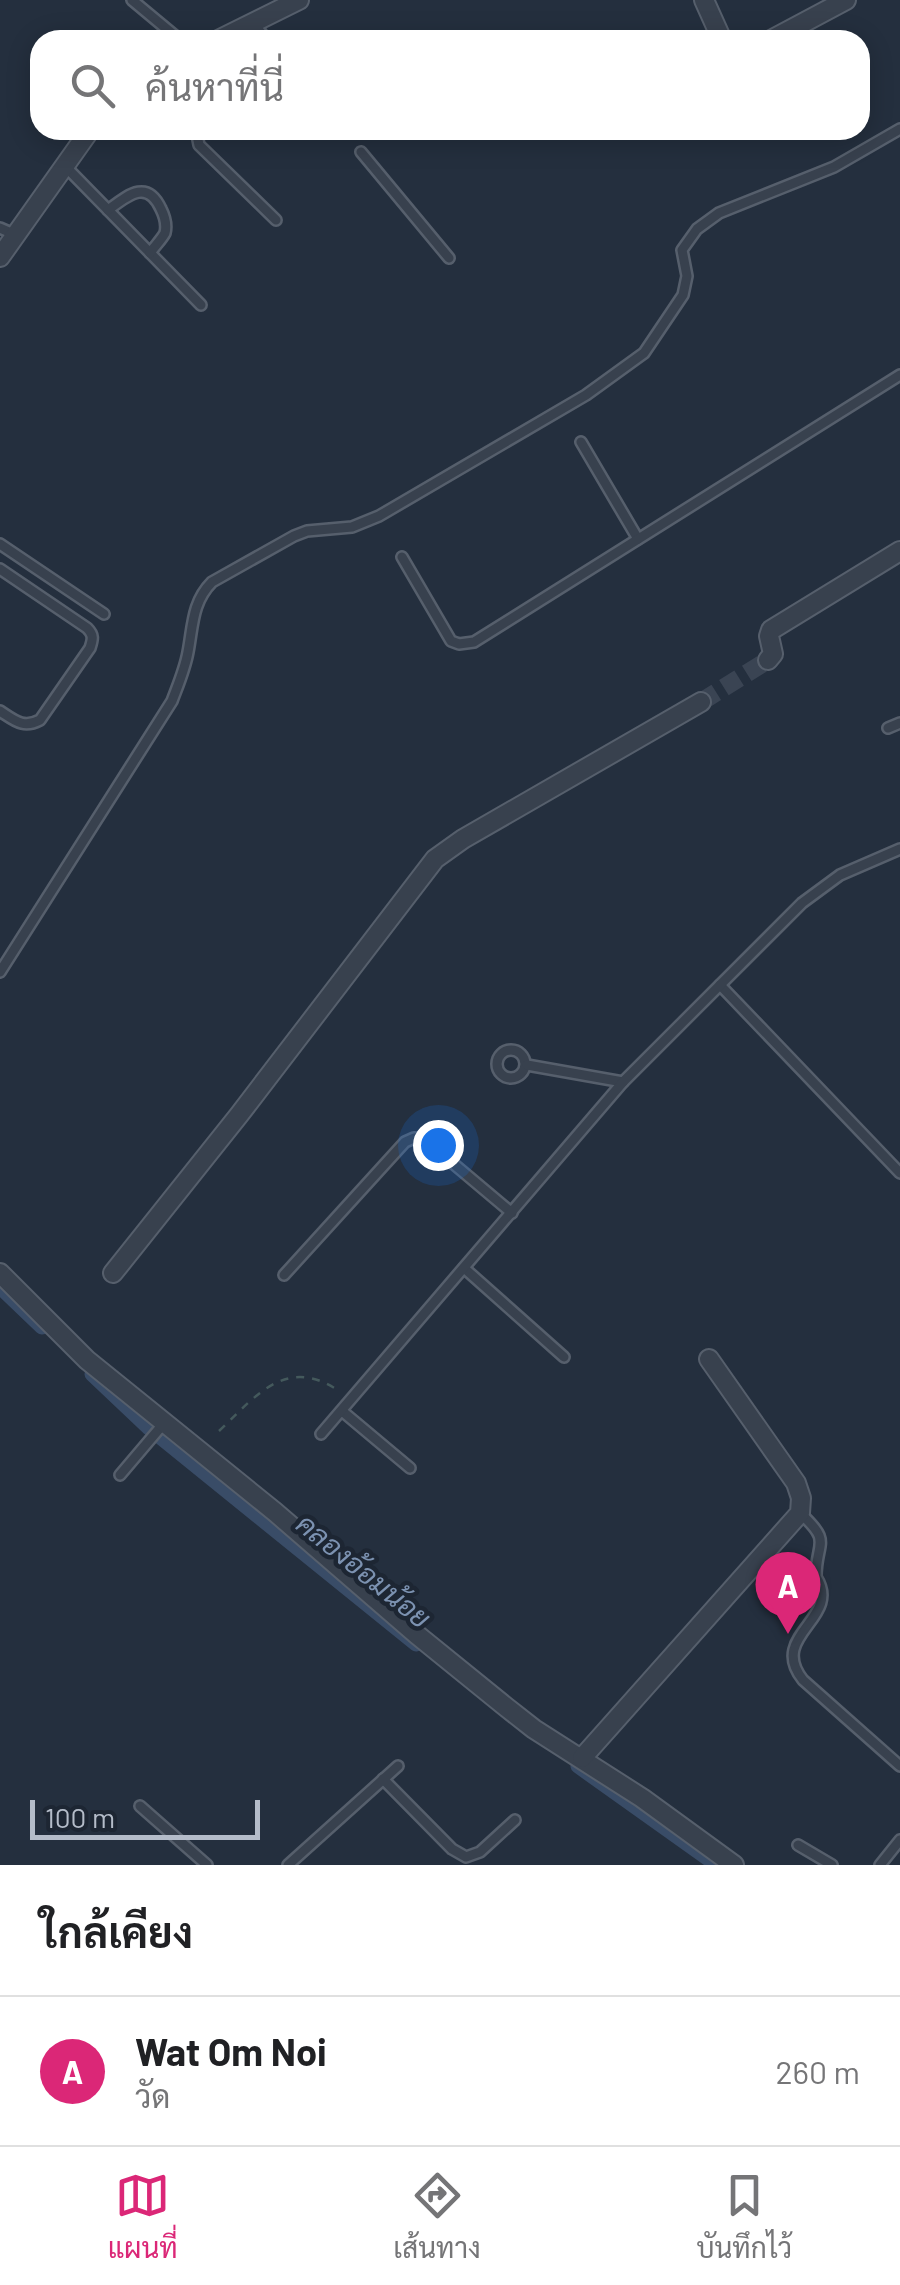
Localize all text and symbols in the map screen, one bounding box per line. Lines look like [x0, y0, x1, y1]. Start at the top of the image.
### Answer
search box [30, 30, 870, 140]
icon: search [65, 58, 120, 113]
text: ค้นหาที่นี่ [145, 63, 284, 109]
your location [413, 1120, 464, 1171]
water label: คลองอ้อมน้อย [290, 1505, 439, 1634]
pin: A [756, 1552, 820, 1634]
scale bar [30, 1795, 260, 1840]
text: 100 m [45, 1800, 115, 1834]
text: ใกล้เคียง [40, 1906, 193, 1956]
text: Wat Om Noi [135, 2028, 327, 2074]
text: A [62, 2052, 83, 2090]
text: 260 m [775, 2052, 860, 2090]
text: วัด [135, 2076, 170, 2114]
tab: แผนที่ [108, 2168, 178, 2264]
tab: เส้นทาง [393, 2168, 481, 2264]
tab: บันทึกไว้ [696, 2168, 792, 2264]

